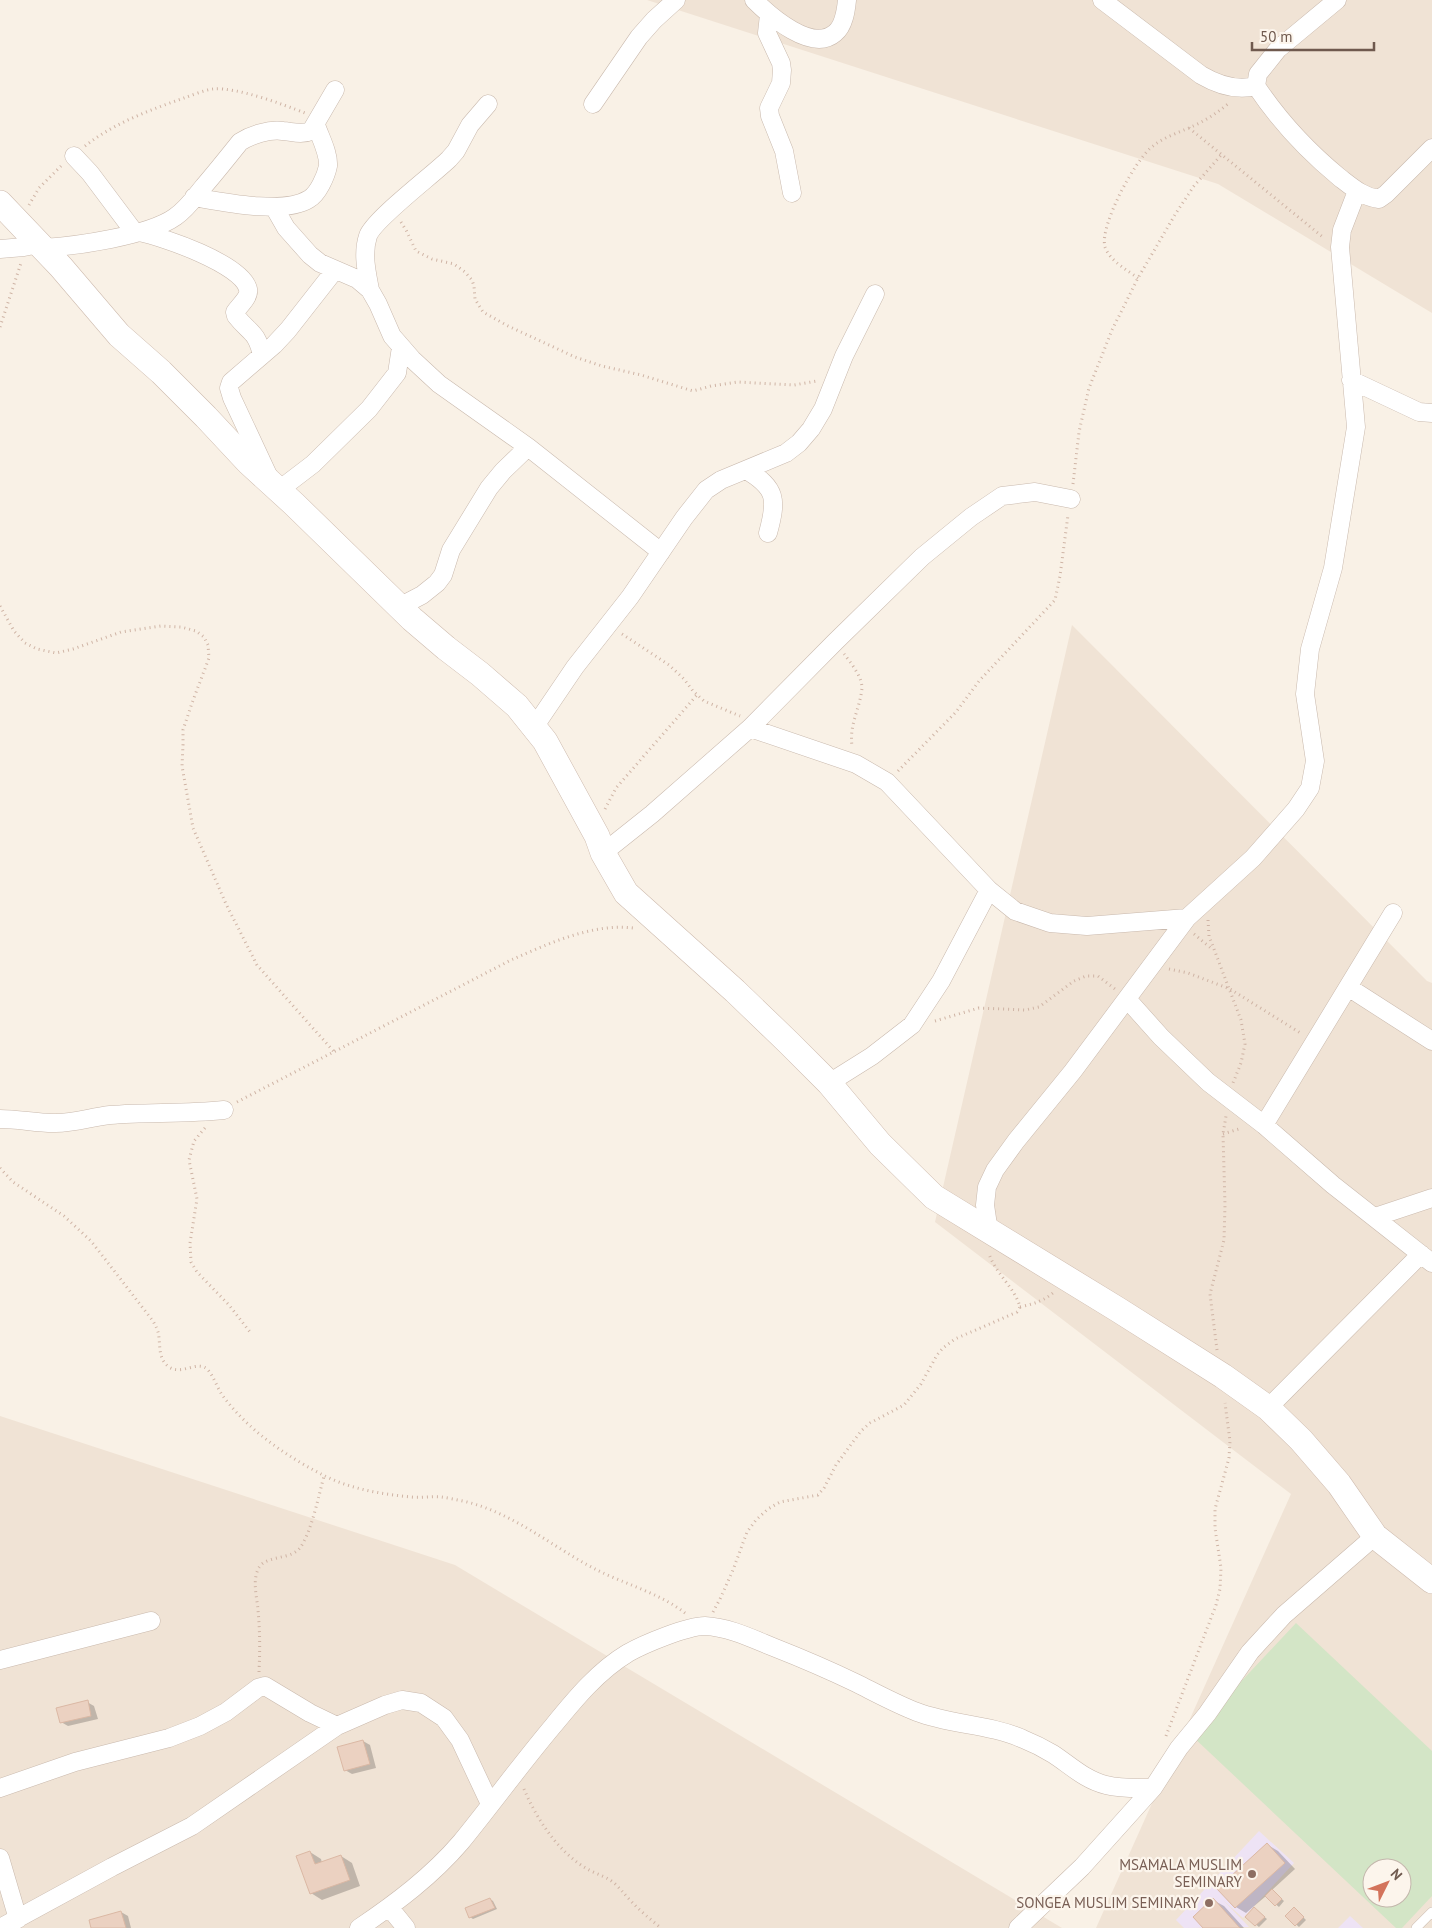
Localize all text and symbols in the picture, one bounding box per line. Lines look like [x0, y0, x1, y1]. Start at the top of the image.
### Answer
scale bar [1252, 20, 1374, 52]
text: 50 m [1260, 27, 1293, 46]
place label: MSAMALA MUSLIM SEMINARY [1119, 1855, 1243, 1891]
north arrow [1362, 1858, 1412, 1908]
text: N [1387, 1865, 1406, 1884]
marker: MSAMALA MUSLIM SEMINARY [1246, 1868, 1258, 1880]
place label: SONGEA MUSLIM SEMINARY [1016, 1893, 1200, 1912]
marker: SONGEA MUSLIM SEMINARY [1203, 1897, 1215, 1909]

